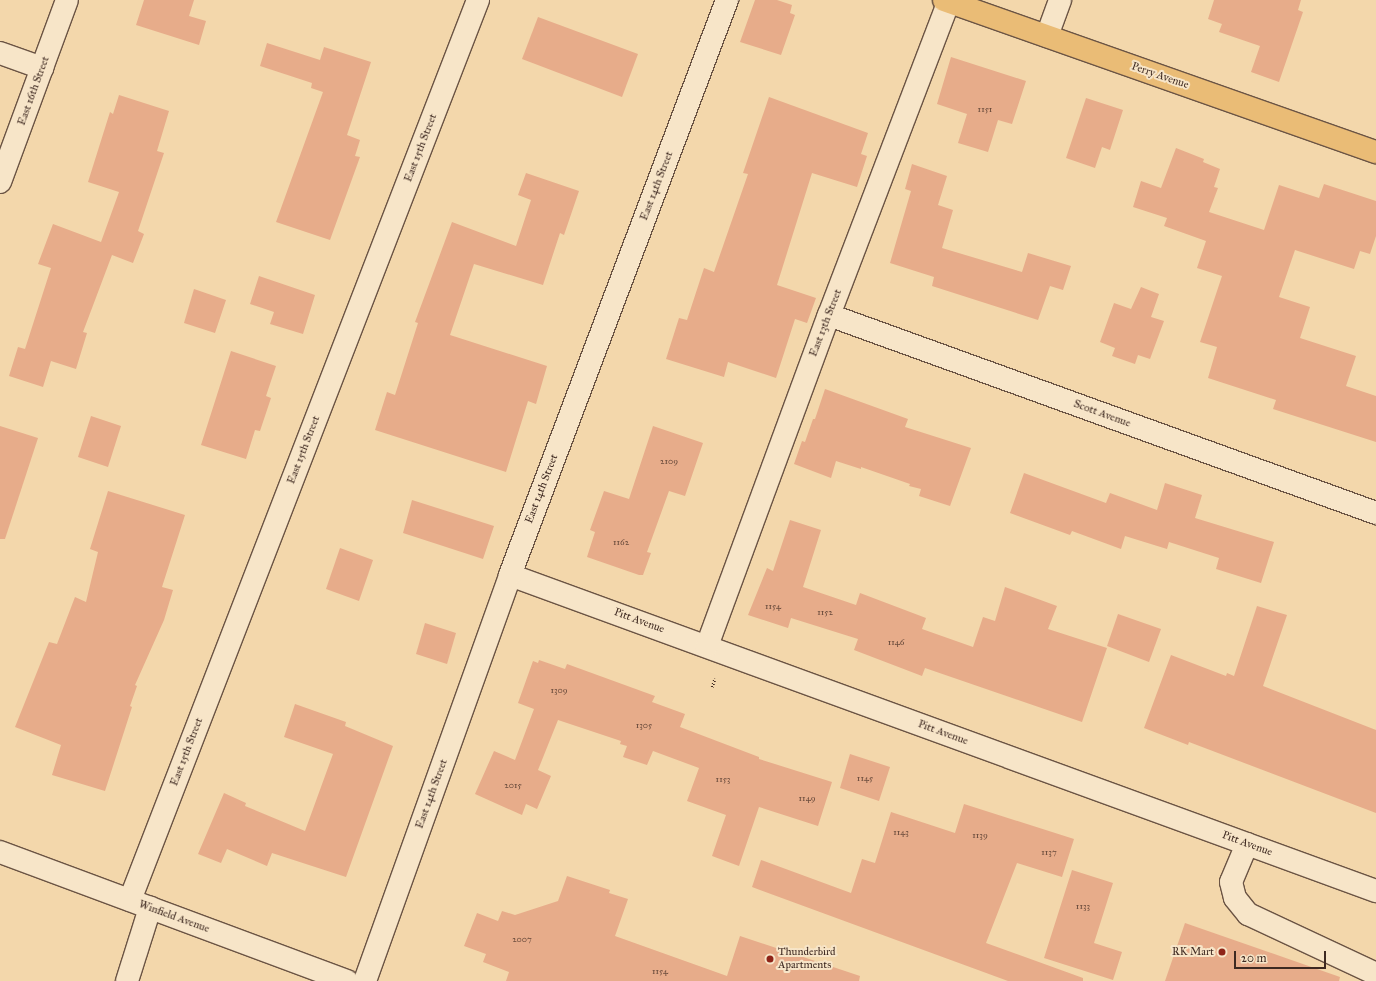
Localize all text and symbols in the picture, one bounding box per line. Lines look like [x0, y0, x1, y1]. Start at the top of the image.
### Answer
street label: East 16th Street [15, 55, 53, 127]
street label: Perry Avenue [1130, 60, 1190, 92]
house number: 1151 [978, 104, 992, 114]
street label: East 15th Street [402, 112, 440, 184]
street label: East 14th Street [638, 150, 676, 222]
street label: East 13th Street [807, 287, 845, 359]
street label: Scott Avenue [1072, 398, 1132, 430]
street label: East 15th Street [285, 414, 323, 486]
street label: East 14th Street [523, 453, 561, 525]
house number: 2109 [660, 456, 678, 466]
house number: 1162 [613, 537, 629, 547]
house number: 1154 [765, 601, 781, 611]
street label: Pitt Avenue [612, 606, 666, 636]
house number: 1152 [817, 607, 833, 617]
house number: 1146 [888, 637, 904, 647]
house number: 1309 [550, 685, 568, 695]
street label: East 15th Street [168, 716, 206, 788]
street label: Pitt Avenue [916, 718, 970, 748]
house number: 1305 [636, 720, 652, 730]
street label: East 14th Street [413, 757, 451, 831]
house number: 1145 [857, 773, 873, 783]
house number: 1153 [716, 774, 730, 784]
house number: 2015 [504, 780, 522, 790]
house number: 1149 [799, 793, 815, 803]
house number: 1143 [893, 827, 909, 837]
street label: Pitt Avenue [1220, 829, 1274, 859]
house number: 1139 [972, 830, 988, 840]
house number: 1137 [1041, 847, 1057, 857]
street label: Winfield Avenue [137, 898, 211, 936]
house number: 1133 [1076, 901, 1090, 911]
house number: 2007 [512, 934, 532, 944]
scale bar [1236, 943, 1328, 969]
place label: RK Mart [1172, 945, 1214, 959]
place label: Thunderbird Apartments [778, 946, 836, 972]
marker: RK Mart [1217, 947, 1227, 957]
text: 20 m [1241, 951, 1267, 965]
marker: Thunderbird Apartments [765, 954, 775, 964]
house number: 1154 [652, 966, 668, 976]

